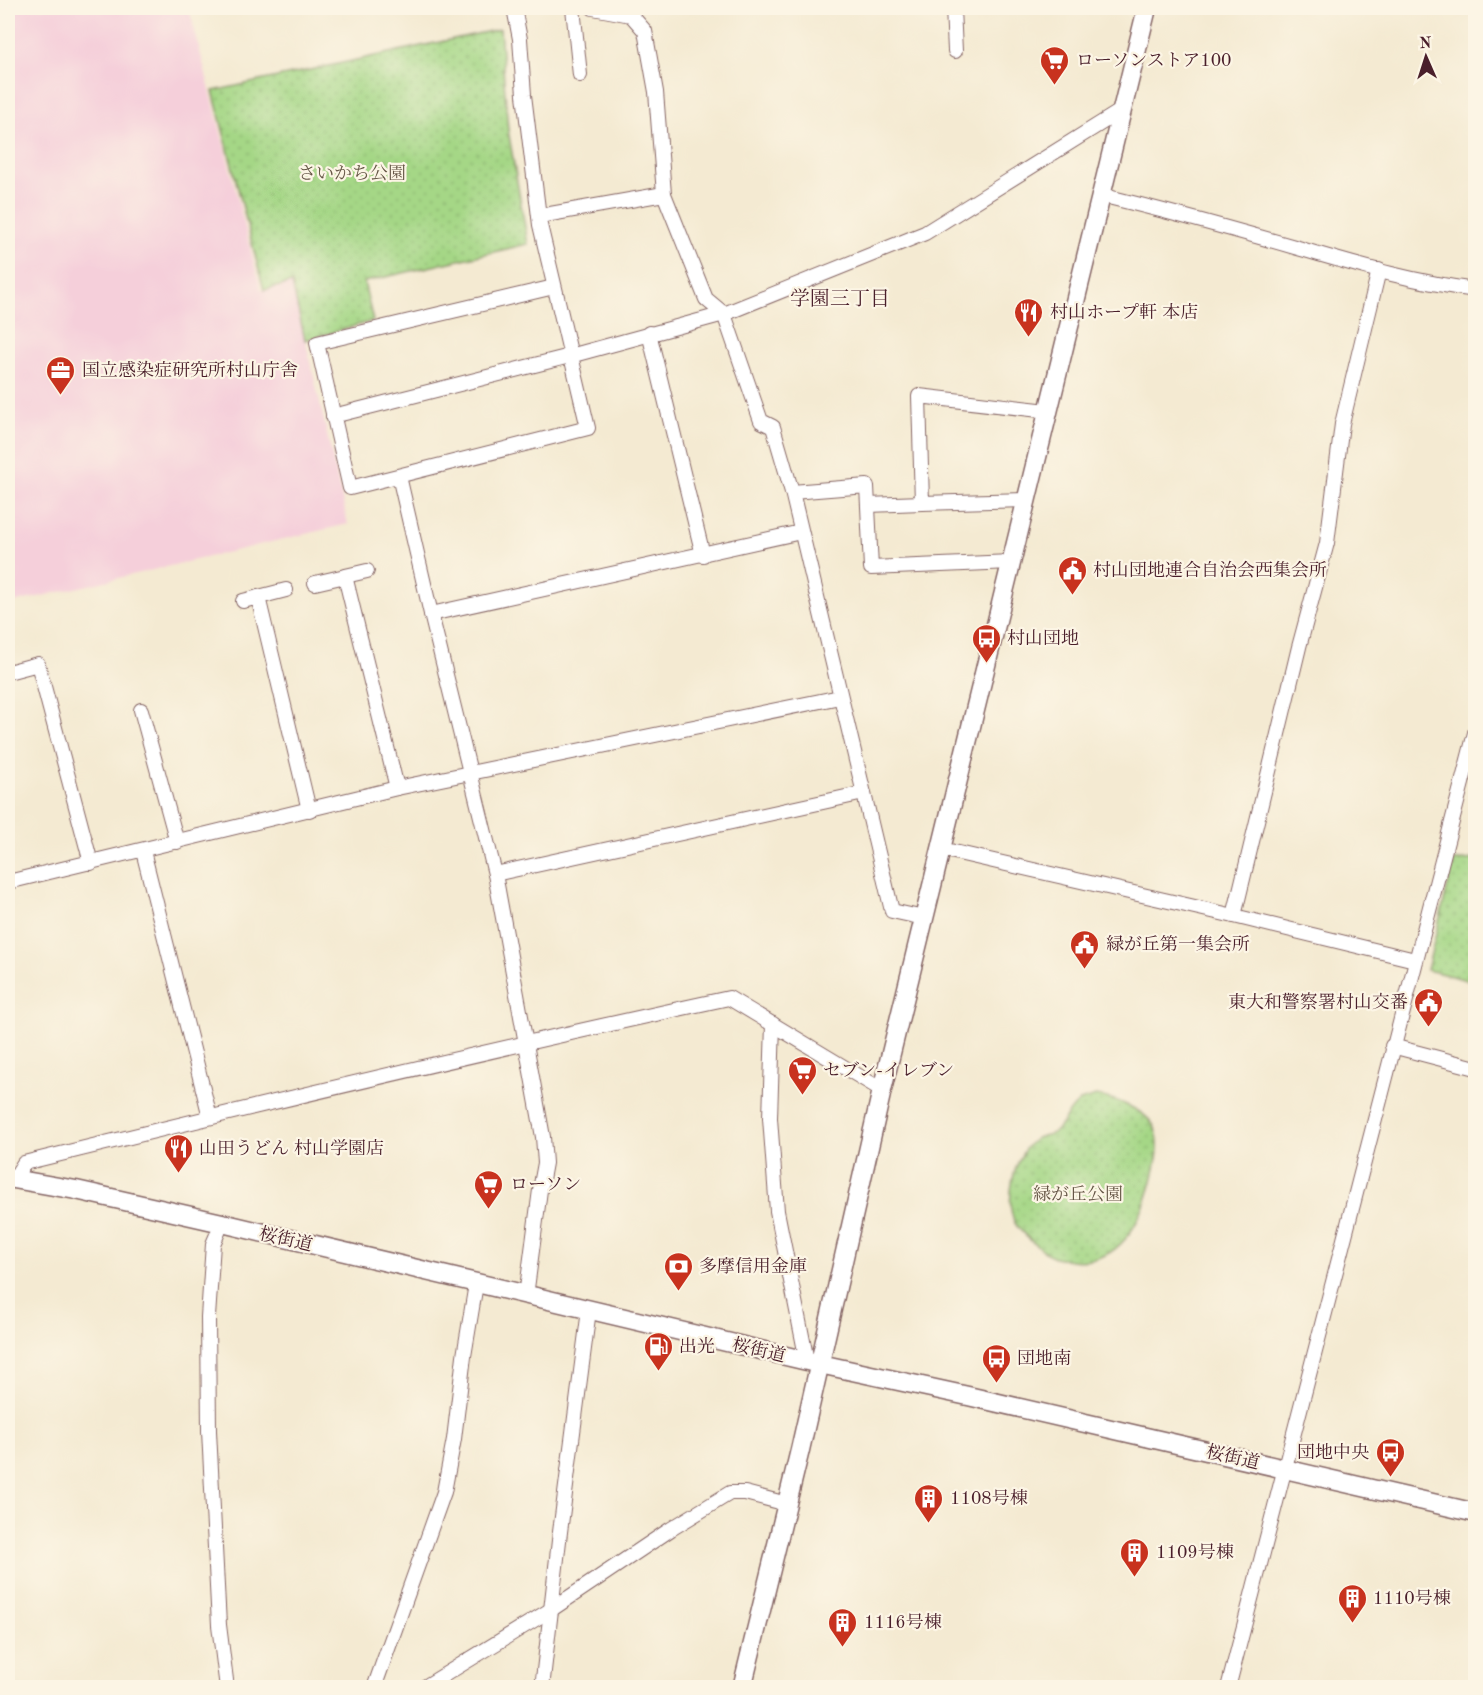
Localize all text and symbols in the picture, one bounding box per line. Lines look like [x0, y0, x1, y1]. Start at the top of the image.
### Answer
north arrow [1396, 27, 1456, 87]
text: N [1419, 36, 1433, 52]
supermarket icon: ローソンストア100 [1039, 44, 1071, 86]
place label: ローソンストア100 [1076, 52, 1232, 70]
park label: さいかち公園 [298, 164, 406, 183]
district label: 学園三丁目 [790, 288, 890, 310]
restaurant icon: 村山ホープ軒 本店 [1013, 296, 1045, 338]
place label: 村山ホープ軒 本店 [1050, 302, 1198, 322]
office icon: 国立感染症研究所村山庁舎 [45, 354, 77, 396]
place label: 国立感染症研究所村山庁舎 [82, 360, 298, 380]
public building icon: 村山団地連合自治会西集会所 [1056, 554, 1088, 596]
place label: 村山団地連合自治会西集会所 [1093, 560, 1327, 580]
bus stop icon: 村山団地 [970, 622, 1002, 664]
place label: 村山団地 [1007, 628, 1079, 648]
public building icon: 緑が丘第一集会所 [1069, 928, 1101, 970]
place label: 緑が丘第一集会所 [1106, 934, 1250, 954]
public building icon: 東大和警察署村山交番 [1413, 986, 1445, 1028]
place label: 東大和警察署村山交番 [1228, 992, 1408, 1012]
supermarket icon: セブン-イレブン [786, 1054, 818, 1096]
place label: セブン-イレブン [823, 1061, 954, 1080]
restaurant icon: 山田うどん 村山学園店 [162, 1132, 194, 1174]
place label: 山田うどん 村山学園店 [199, 1138, 384, 1158]
supermarket icon: ローソン [473, 1168, 505, 1210]
place label: ローソン [510, 1176, 581, 1194]
park label: 緑が丘公園 [1033, 1184, 1123, 1204]
street label: 桜街道 [257, 1223, 315, 1255]
bank icon: 多摩信用金庫 [662, 1250, 694, 1292]
place label: 多摩信用金庫 [699, 1256, 807, 1276]
fuel station icon: 出光 [642, 1330, 674, 1372]
street label: 桜街道 [730, 1334, 788, 1366]
place label: 出光 [679, 1336, 715, 1356]
bus stop icon: 団地南 [980, 1342, 1012, 1384]
place label: 団地南 [1017, 1348, 1071, 1368]
bus stop icon: 団地中央 [1374, 1436, 1406, 1478]
street label: 桜街道 [1204, 1441, 1262, 1473]
place label: 団地中央 [1297, 1442, 1369, 1462]
building icon: 1108号棟 [913, 1482, 945, 1524]
place label: 1108号棟 [950, 1488, 1028, 1508]
building icon: 1109号棟 [1119, 1536, 1151, 1578]
place label: 1109号棟 [1156, 1542, 1234, 1562]
building icon: 1110号棟 [1336, 1582, 1368, 1624]
place label: 1110号棟 [1373, 1588, 1451, 1608]
building icon: 1116号棟 [827, 1606, 859, 1648]
place label: 1116号棟 [864, 1612, 942, 1632]

